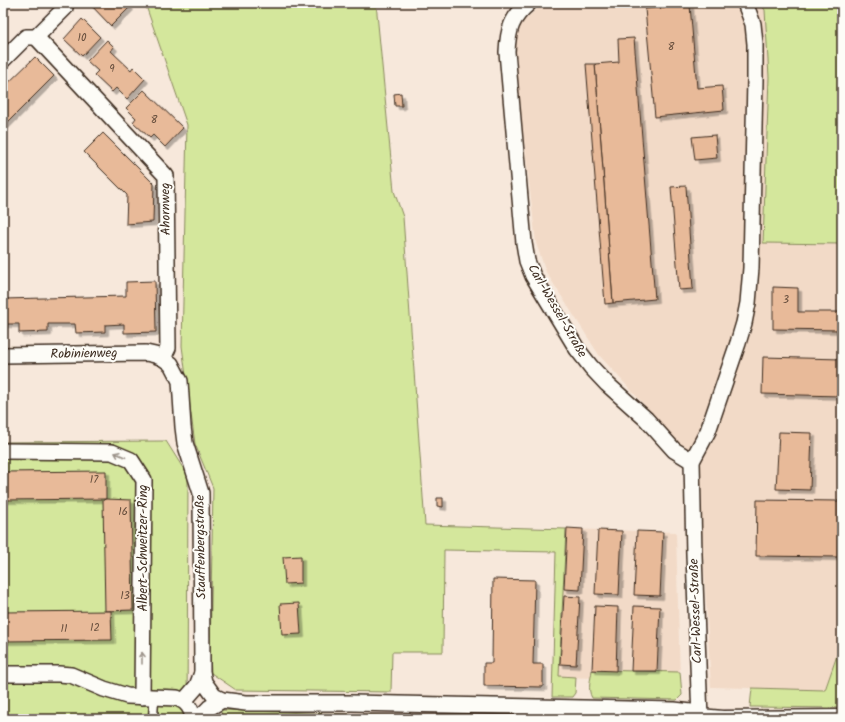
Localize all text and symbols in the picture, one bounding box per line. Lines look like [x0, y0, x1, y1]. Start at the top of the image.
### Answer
house number: 10 [78, 29, 87, 47]
house number: 8 [668, 38, 675, 56]
house number: 9 [109, 60, 115, 78]
house number: 8 [151, 111, 158, 129]
street label: Ahornweg [155, 182, 177, 236]
street label: Carl-Wessel-Straße [522, 260, 592, 362]
house number: 3 [783, 291, 789, 309]
street label: Robinienweg [50, 343, 118, 365]
one-way arrow [114, 451, 126, 459]
house number: 17 [90, 471, 99, 489]
street label: Albert-Schweitzer-Ring [133, 484, 154, 612]
street label: Stauffenbergstraße [190, 494, 212, 599]
house number: 16 [118, 503, 128, 521]
street label: Carl-Wessel-Straße [684, 558, 708, 664]
house number: 13 [120, 587, 130, 605]
house number: 12 [90, 619, 100, 637]
house number: 11 [61, 620, 67, 638]
one-way arrow [139, 652, 146, 665]

